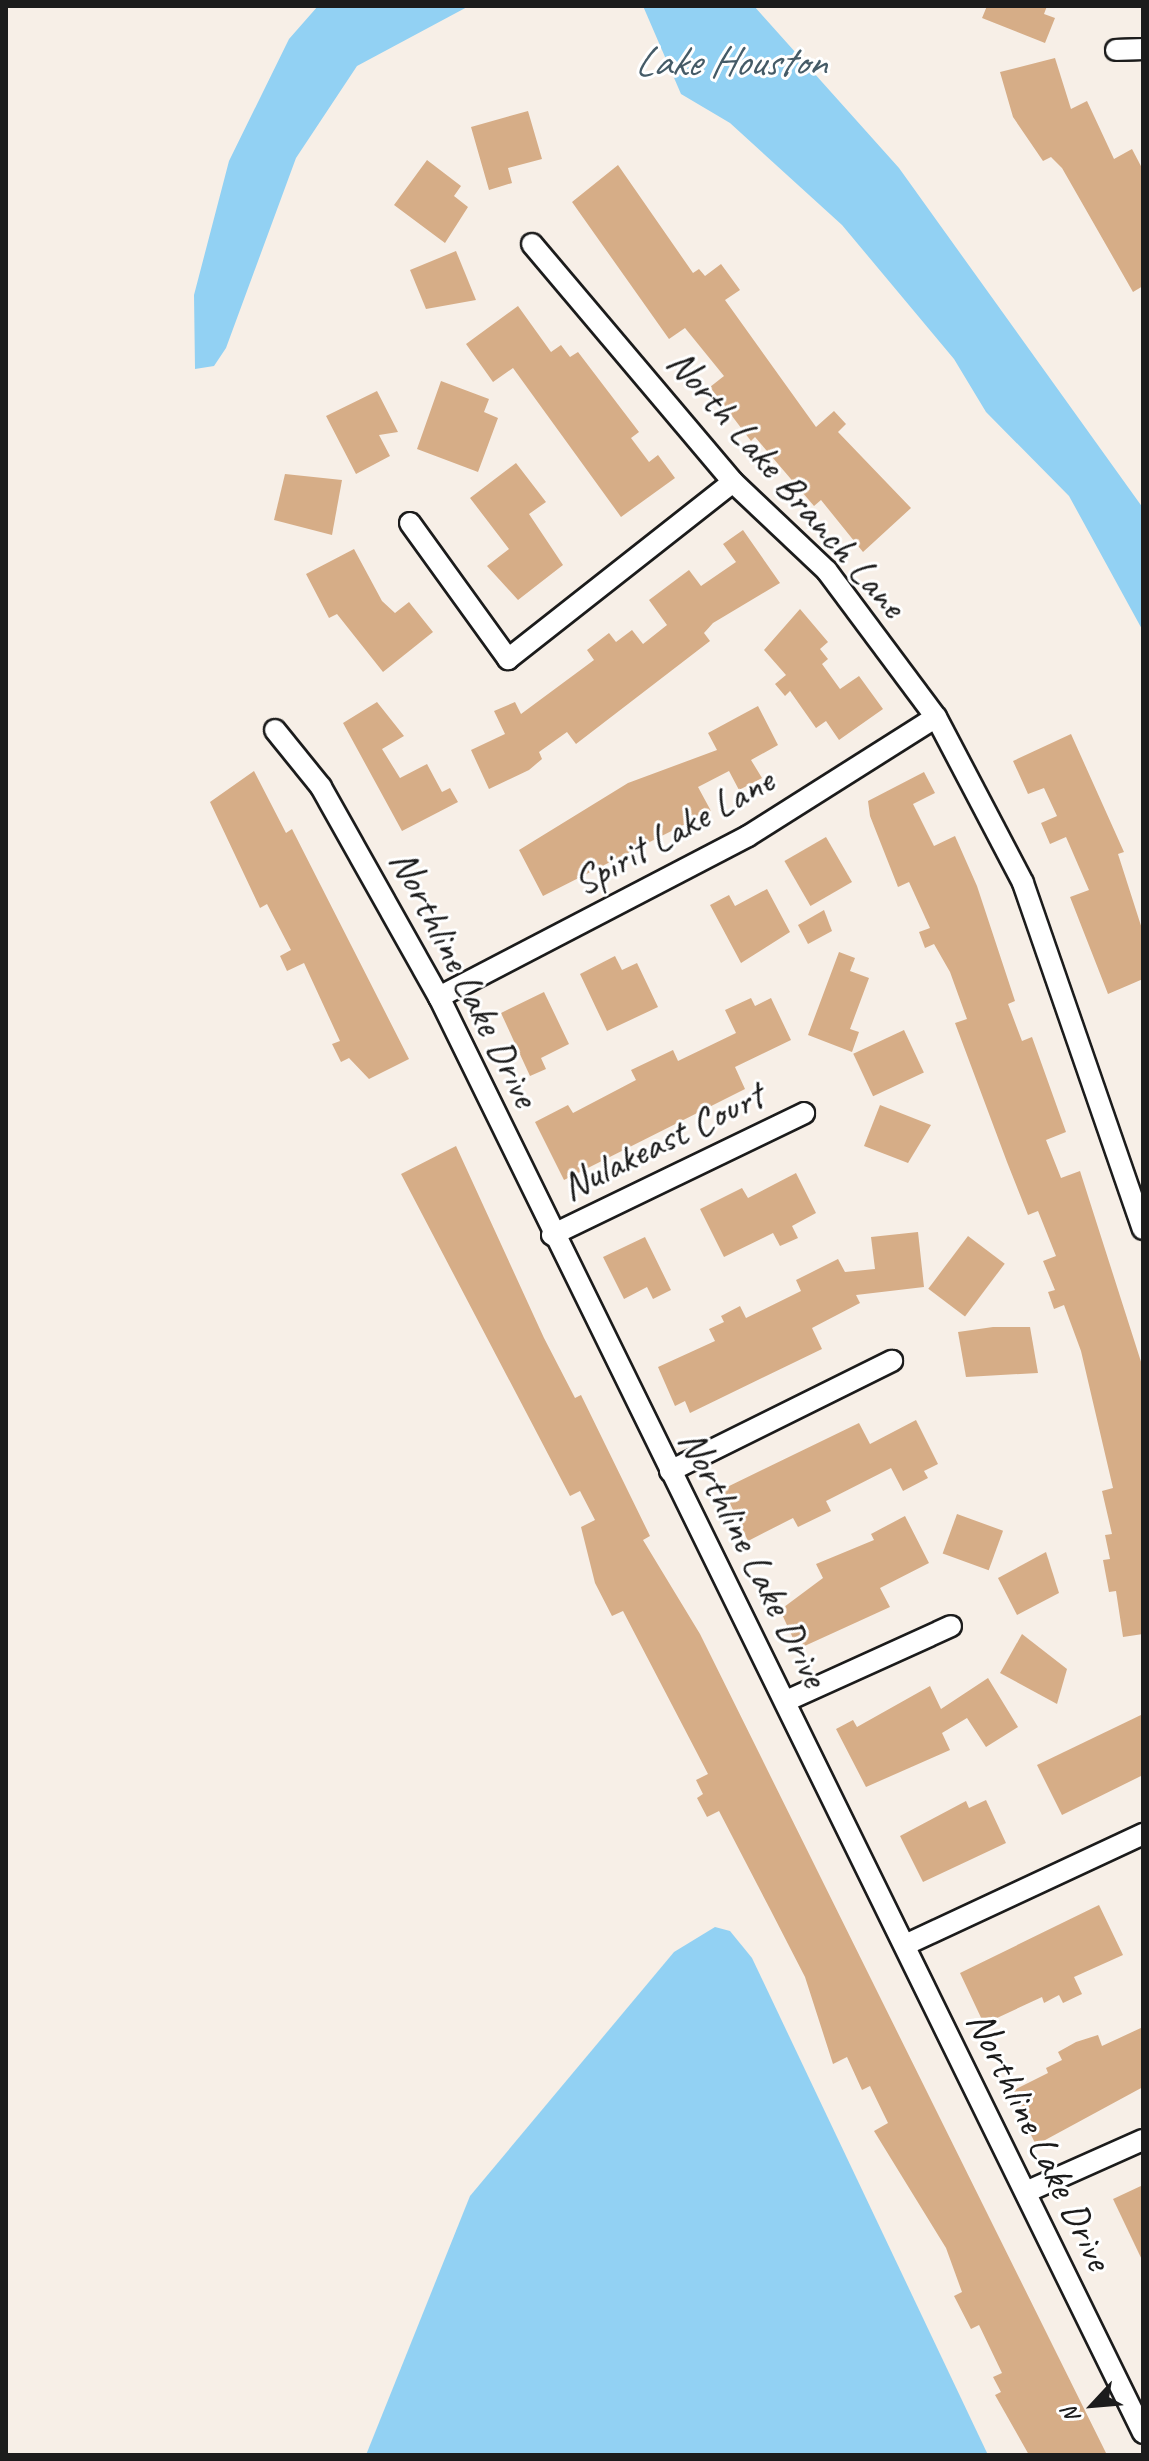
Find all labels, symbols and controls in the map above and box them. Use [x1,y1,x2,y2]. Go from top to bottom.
water label: Lake Houston [634,37,826,87]
street label: North Lake Branch Lane [656,337,918,629]
street label: Spirit Lake Lane [563,756,783,906]
street label: Northline Lake Drive [380,841,550,1115]
street label: Nulakeast Court [553,1071,771,1211]
street label: Northline Lake Drive [669,1421,839,1695]
street label: Northline Lake Drive [957,2003,1123,2277]
north arrow [1053,2365,1133,2445]
text: N [1056,2403,1087,2428]

